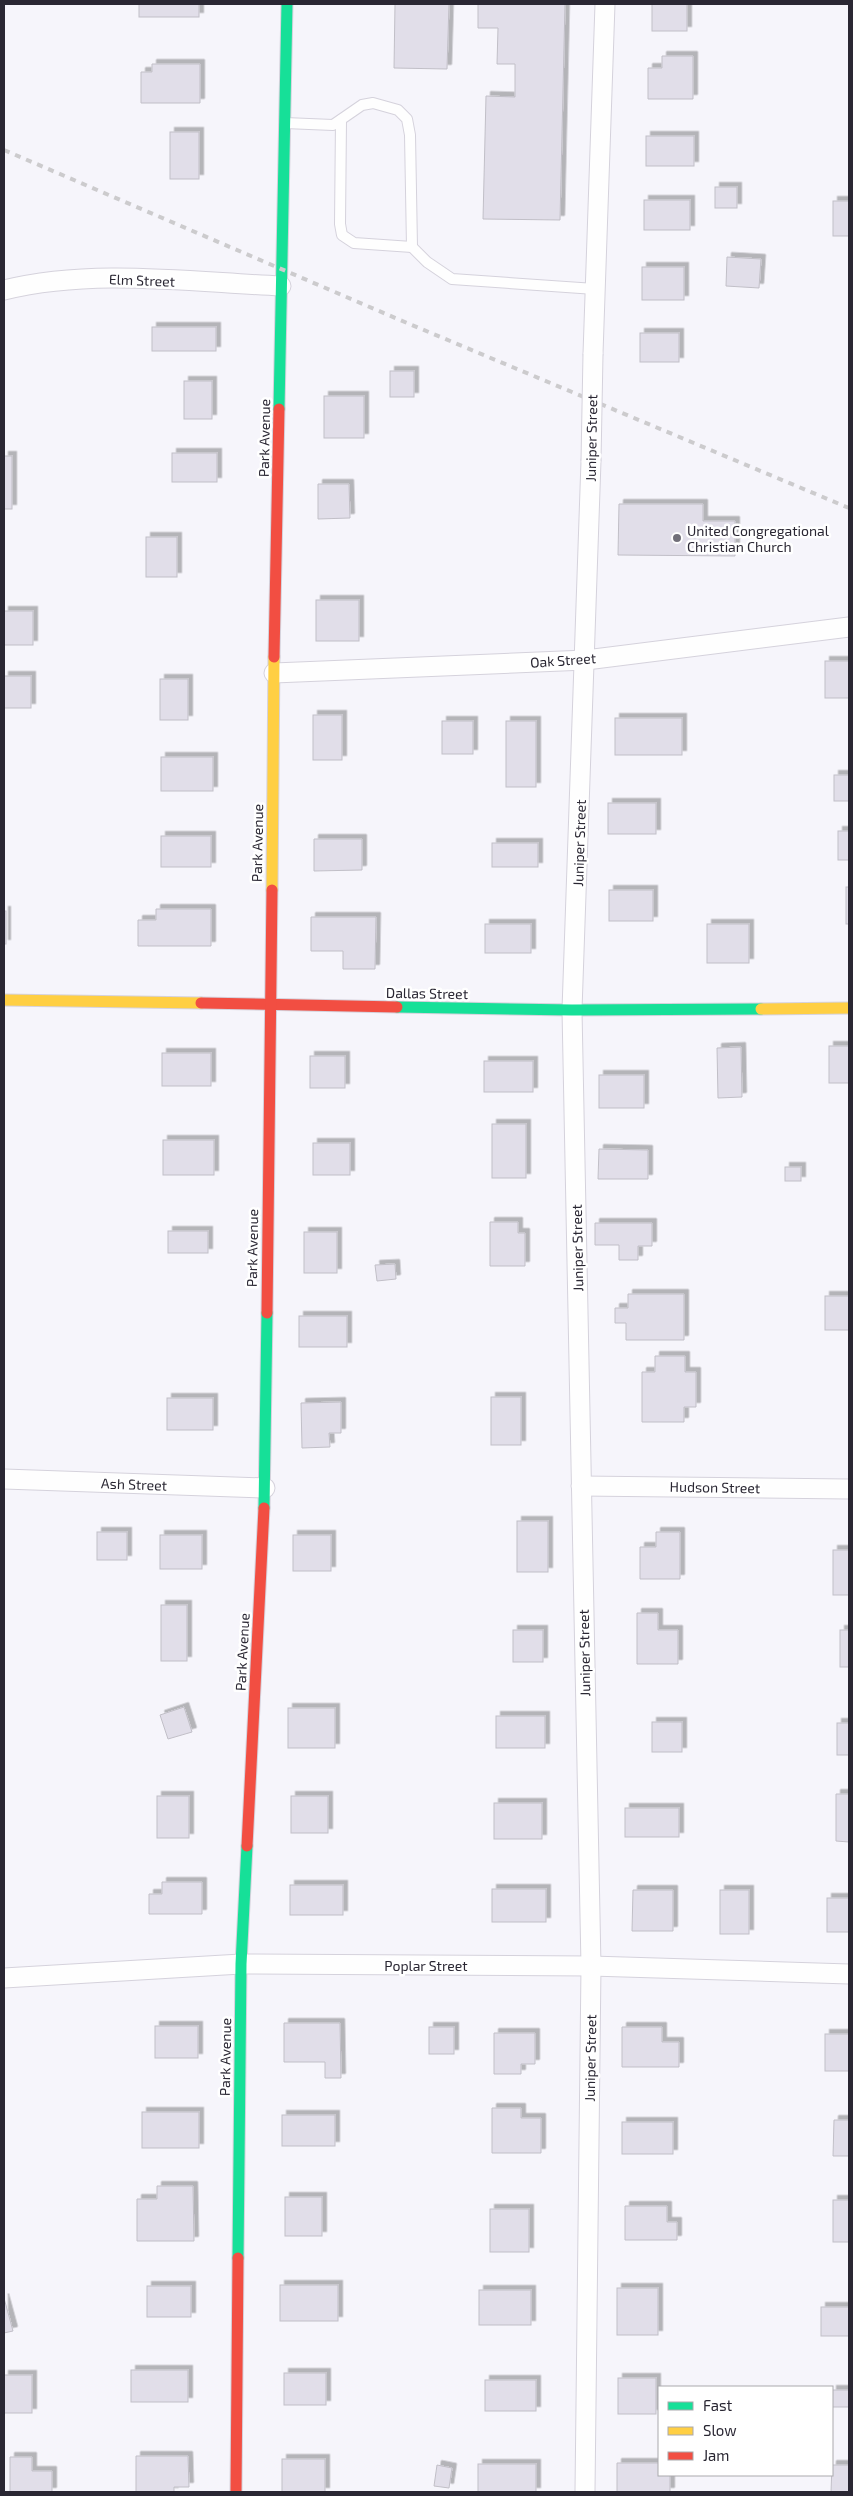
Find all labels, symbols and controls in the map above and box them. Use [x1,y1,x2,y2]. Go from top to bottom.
street label: Elm Street [109,270,175,290]
street label: Juniper Street [582,394,600,482]
street label: Park Avenue [255,399,273,477]
place label: United Congregational Christian Church [687,522,830,555]
marker: United Congregational Christian Church [671,532,683,544]
street label: Oak Street [529,649,597,671]
street label: Juniper Street [569,799,589,887]
street label: Park Avenue [248,804,266,882]
street label: Dallas Street [386,984,468,1002]
street label: Juniper Street [568,1204,586,1292]
street label: Park Avenue [243,1209,261,1287]
street label: Ash Street [101,1474,167,1494]
street label: Hudson Street [670,1478,760,1496]
street label: Juniper Street [575,1609,593,1697]
street label: Park Avenue [231,1613,253,1691]
street label: Poplar Street [384,1957,468,1974]
street label: Juniper Street [581,2014,599,2102]
street label: Park Avenue [216,2018,234,2096]
legend [658,2386,833,2476]
text: Fast [703,2396,733,2414]
text: Slow [703,2421,737,2439]
text: Jam [703,2446,729,2464]

